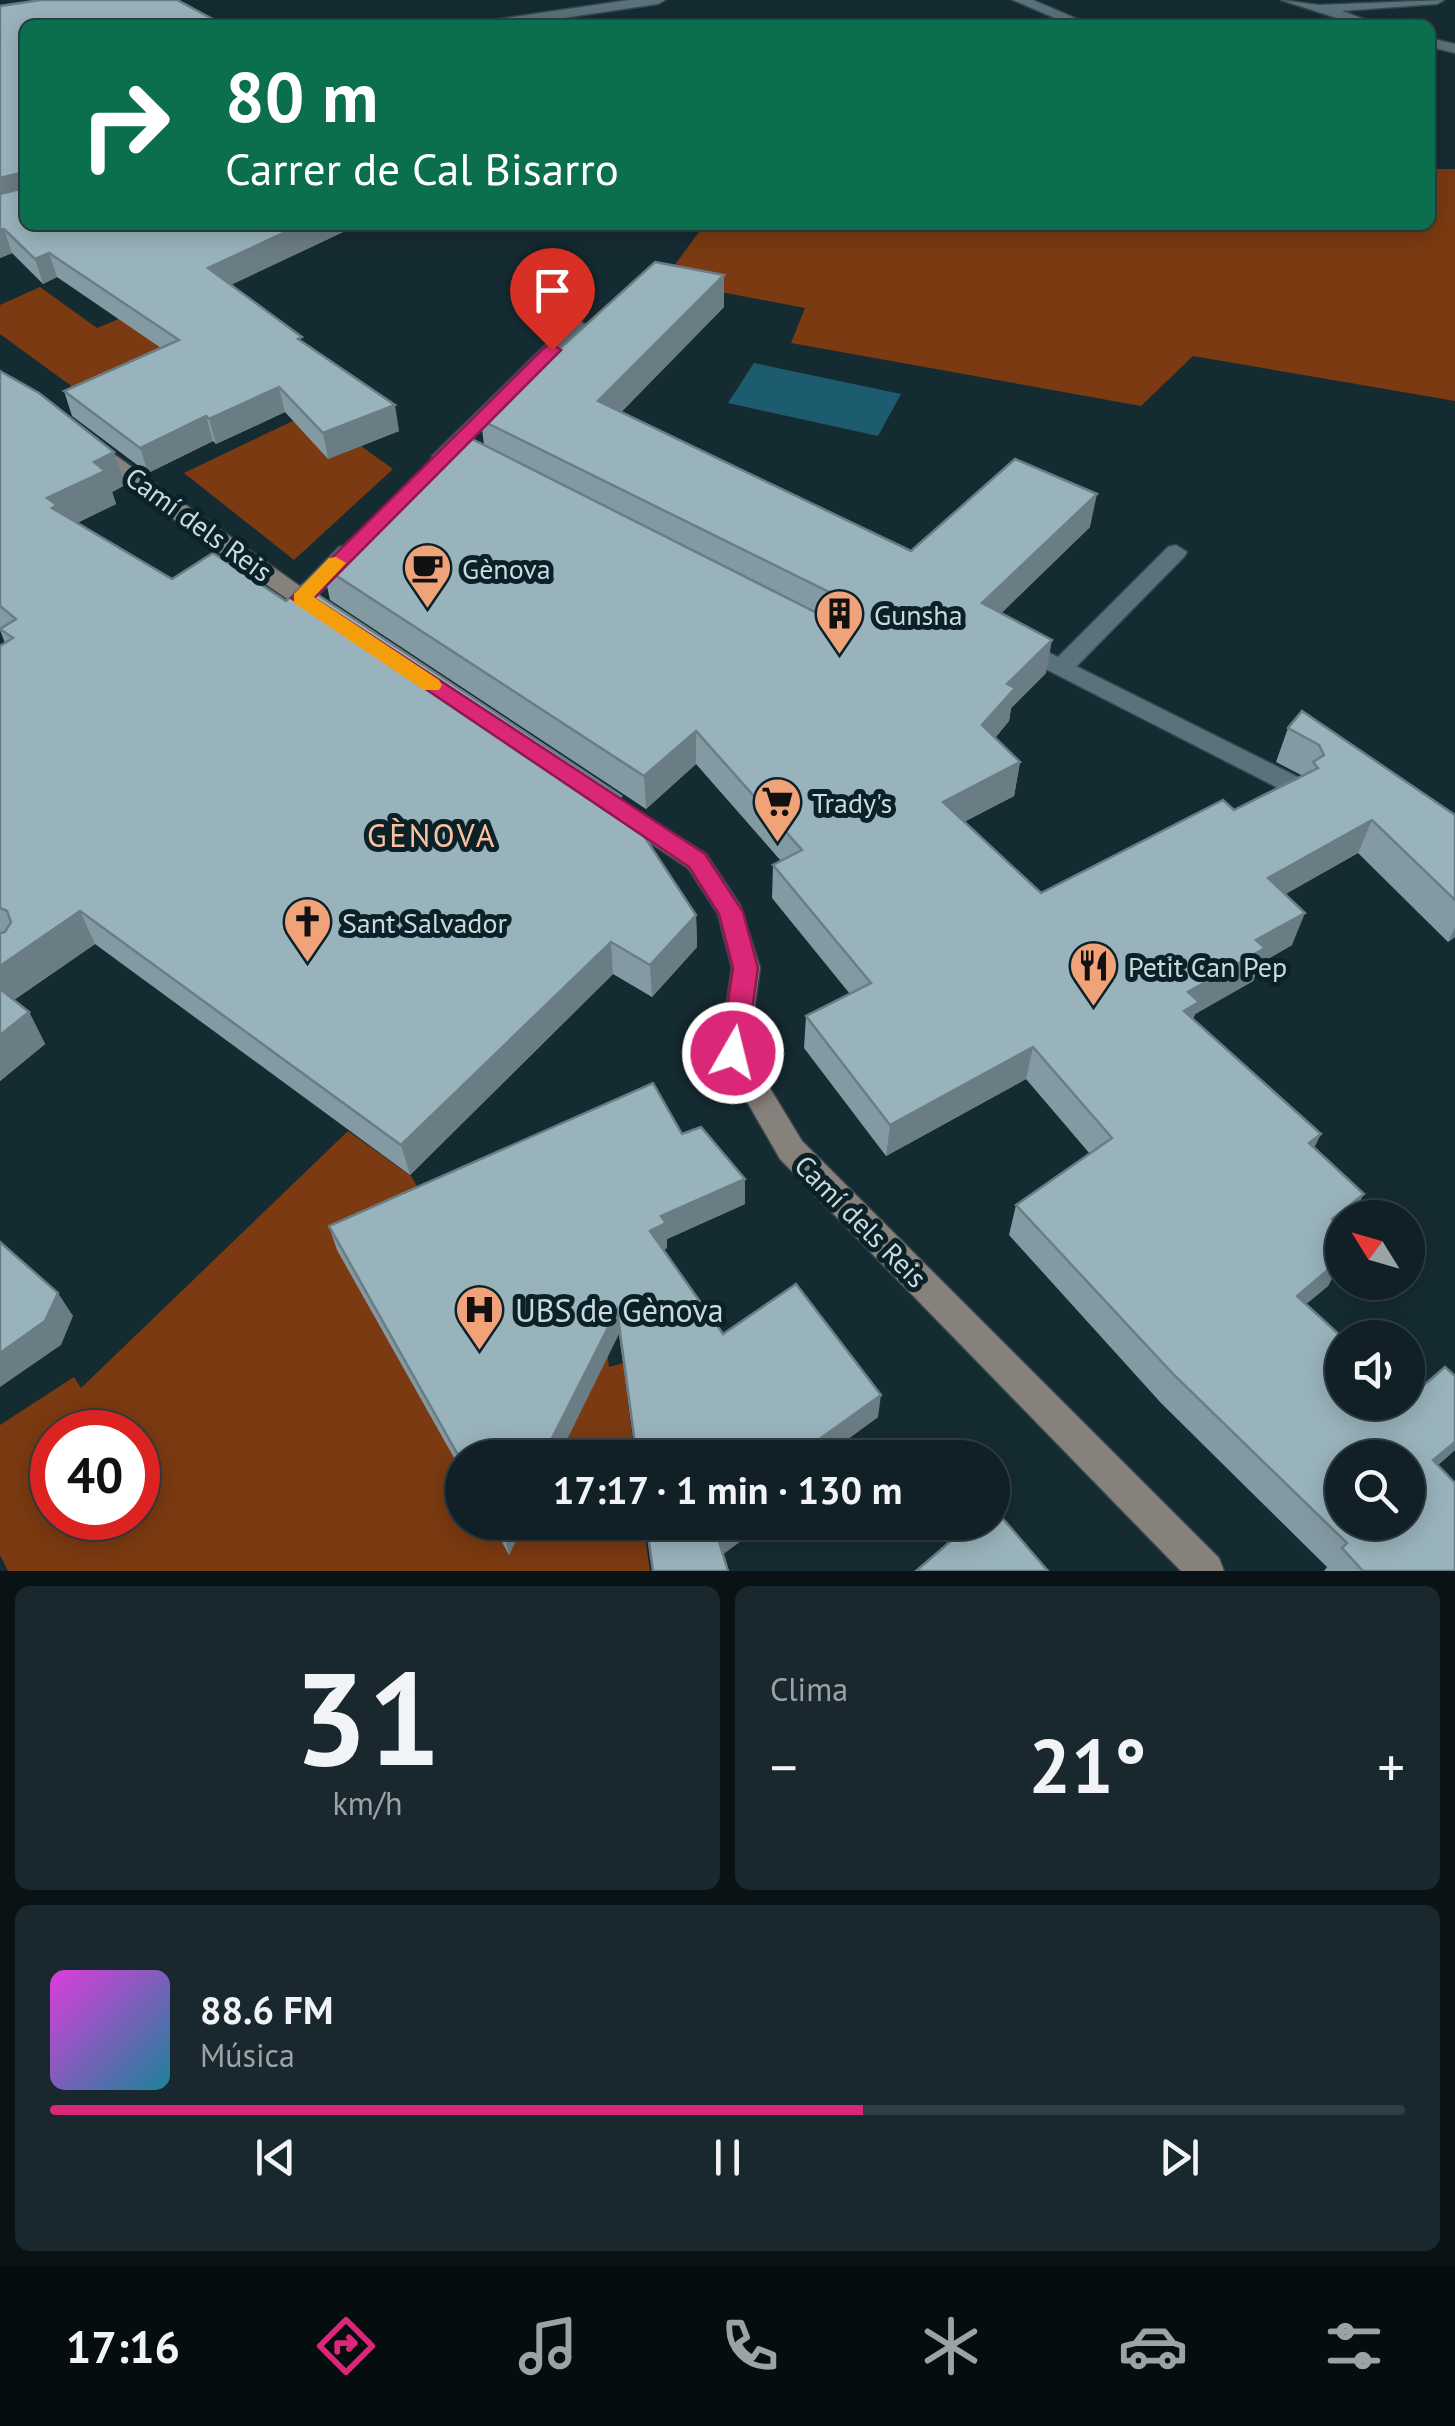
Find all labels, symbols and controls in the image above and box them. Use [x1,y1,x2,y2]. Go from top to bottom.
text: 80 m [225,51,378,141]
icon: right [60,60,190,190]
text: Carrer de Cal Bisarro [225,139,619,197]
pin [510,248,595,351]
icon: arrive [525,263,580,318]
street label: Camí dels Reis [118,458,280,590]
cafe icon: Gènova [401,542,453,610]
place label: Gènova [462,550,551,587]
building icon: Gunsha [813,588,865,656]
place label: Gunsha [874,596,963,633]
supermarket icon: Trady's [751,776,803,844]
place label: Trady's [812,784,892,821]
district label: GÈNOVA [367,814,497,856]
church icon: Sant Salvador [281,896,333,964]
place label: Sant Salvador [342,904,507,941]
restaurant icon: Petit Can Pep [1067,940,1119,1008]
place label: Petit Can Pep [1128,948,1287,985]
position arrow [681,1001,785,1105]
street label: Camí dels Reis [787,1147,935,1295]
north arrow [1325,1200,1425,1300]
map controls [1325,1200,1425,1540]
hospital icon: UBS de Gènova [454,1284,506,1352]
place label: UBS de Gènova [515,1289,724,1331]
button: sound [1325,1320,1425,1420]
speed limit sign: 40 [30,1410,160,1540]
button: search [1325,1440,1425,1540]
text: 17:17 · 1 min · 130 m [553,1465,902,1514]
text: 31 [294,1633,441,1801]
text: Clima [770,1668,848,1710]
text: 21° [1029,1717,1146,1814]
text: − [770,1731,798,1802]
text: + [1377,1731,1405,1802]
text: km/h [332,1782,403,1824]
text: 88.6 FM [200,1985,333,2034]
text: Música [200,2034,295,2076]
icon: previous [248,2130,303,2185]
icon: pause [700,2130,755,2185]
icon: next [1152,2130,1207,2185]
icon: directions [311,2311,381,2381]
icon: music [513,2311,583,2381]
icon: phone [715,2311,785,2381]
icon: climate [916,2311,986,2381]
icon: car [1118,2311,1188,2381]
icon: filters [1319,2311,1389,2381]
text: 17:16 [66,2317,180,2375]

